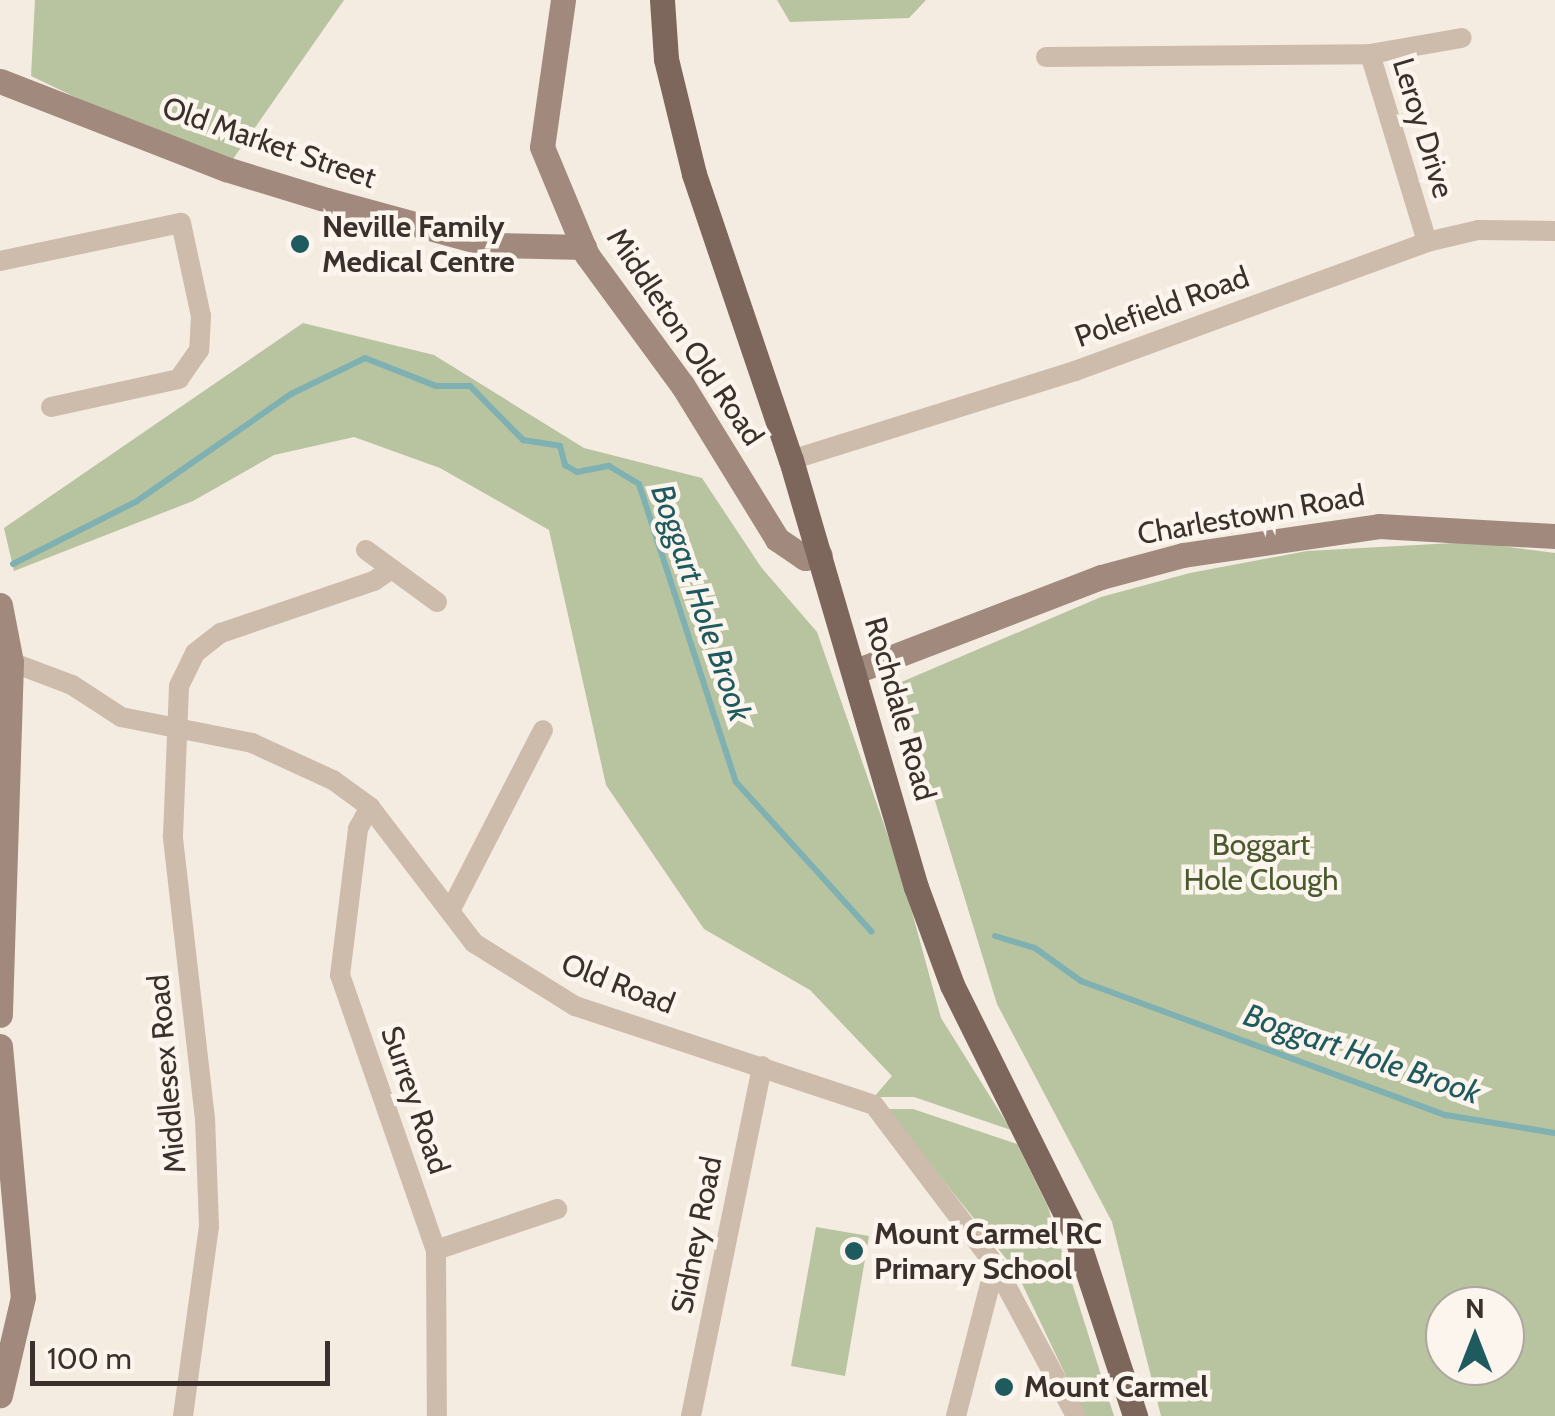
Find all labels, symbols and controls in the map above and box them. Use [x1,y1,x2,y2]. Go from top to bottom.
street label: Leroy Drive [1385,54,1461,202]
street label: Old Market Street [158,90,380,196]
place label: Neville Family Medical Centre [322,209,515,280]
street label: Middleton Old Road [599,222,771,452]
marker: Neville Family Medical Centre [287,231,313,257]
street label: Polefield Road [1070,259,1254,355]
street label: Charlestown Road [1135,477,1367,553]
water label: Boggart Hole Brook [643,480,759,726]
street label: Rochdale Road [857,613,943,805]
park label: Boggart Hole Clough [1183,827,1339,898]
street label: Old Road [556,946,680,1022]
street label: Middlesex Road [140,973,194,1175]
water label: Boggart Hole Brook [1239,996,1485,1112]
street label: Surrey Road [373,1021,457,1179]
street label: Sidney Road [664,1153,730,1317]
place label: Mount Carmel RC Primary School [874,1216,1102,1286]
marker: Mount Carmel RC Primary School [843,1240,865,1262]
north arrow [1425,1286,1525,1386]
text: N [1465,1291,1485,1325]
scale bar [35,1321,335,1383]
text: 100 m [47,1340,132,1377]
place label: Mount Carmel [1024,1369,1208,1405]
marker: Mount Carmel [993,1376,1015,1398]

